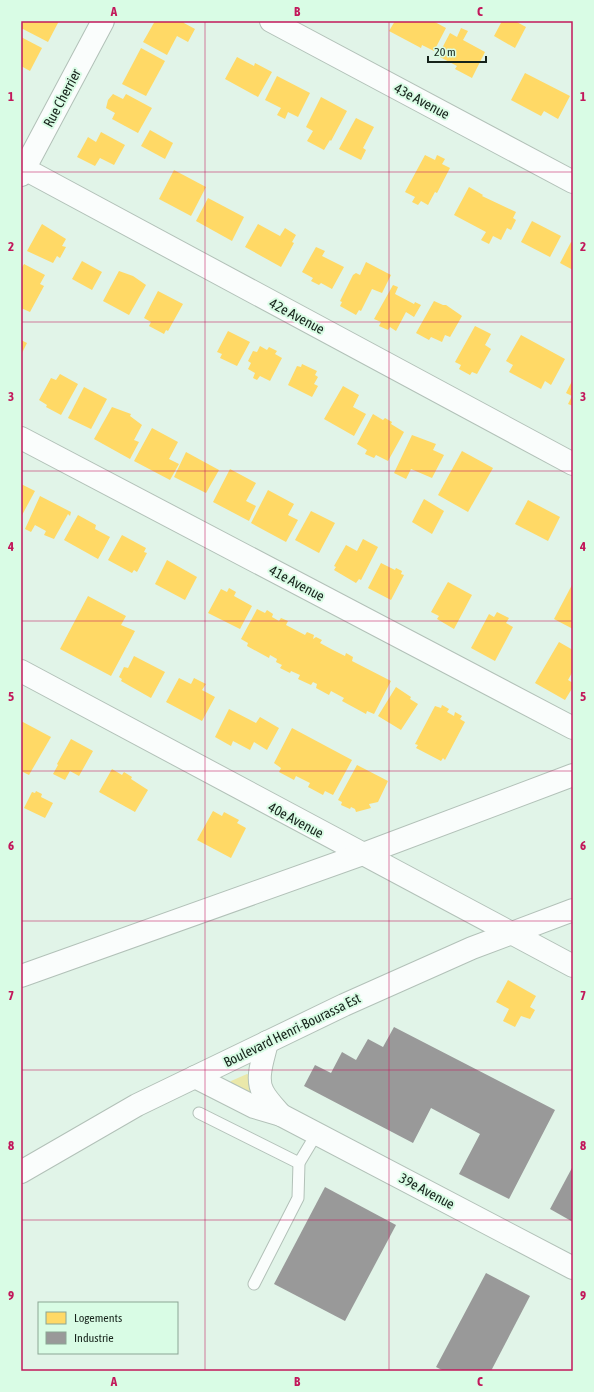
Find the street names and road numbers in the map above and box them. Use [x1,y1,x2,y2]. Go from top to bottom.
street label: Rue Cherrier [40,65,84,130]
street label: 43e Avenue [392,80,452,122]
street label: 42e Avenue [267,295,327,337]
street label: 41e Avenue [267,562,327,604]
street label: 40e Avenue [266,799,326,841]
street label: Boulevard Henri-Bourassa Est [221,990,363,1070]
street label: 39e Avenue [397,1170,457,1212]

